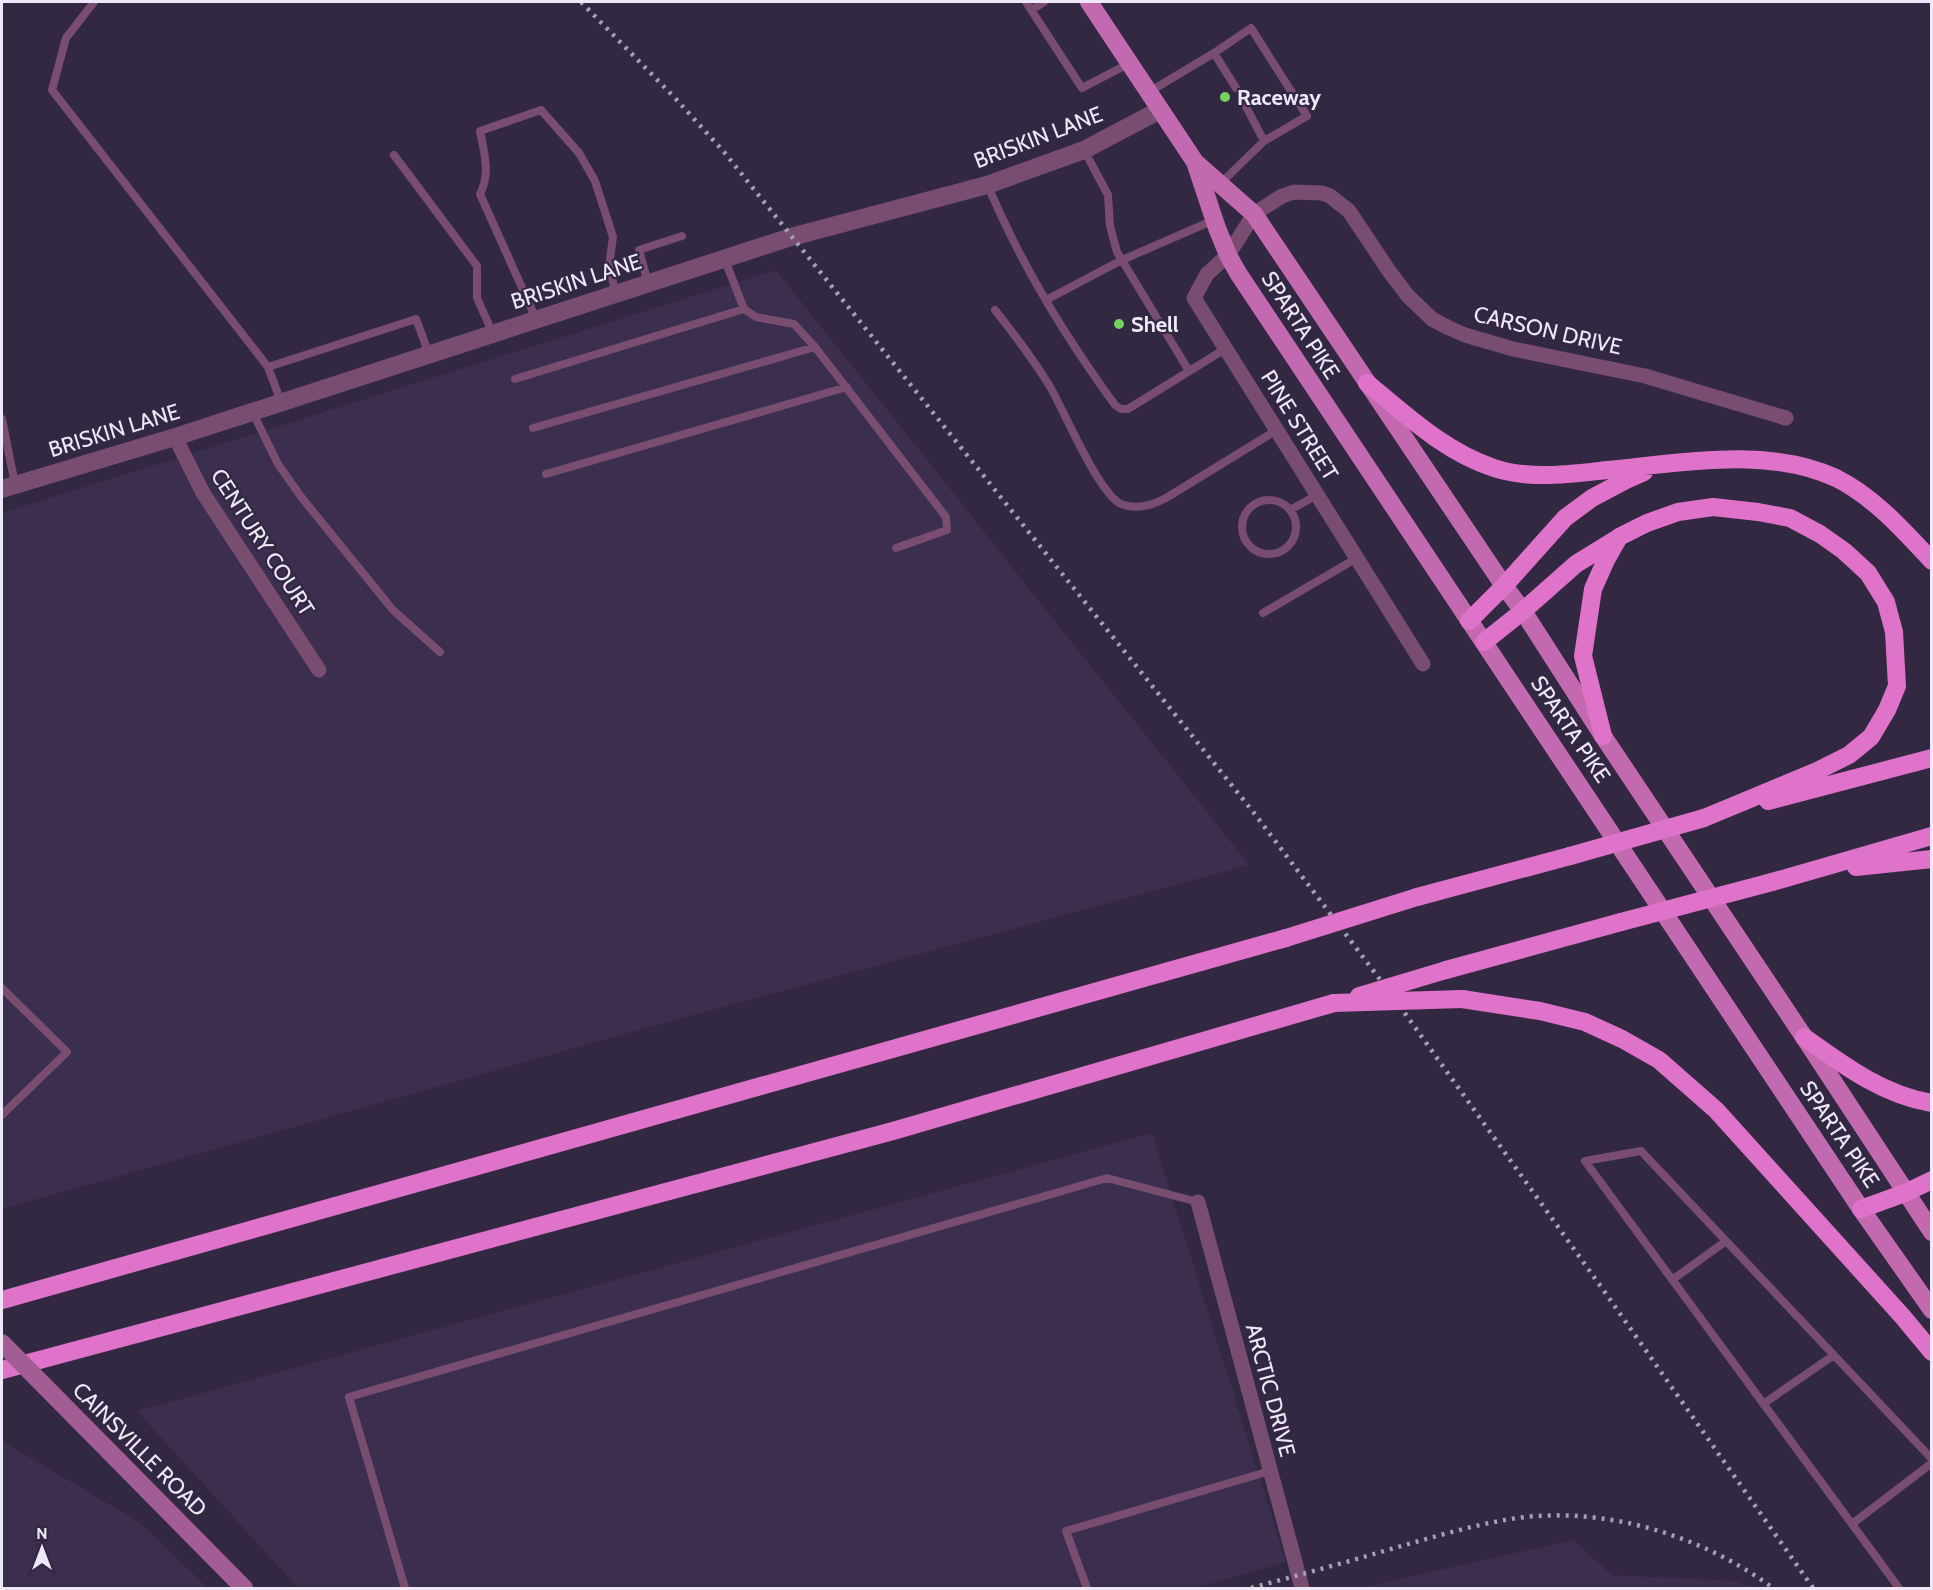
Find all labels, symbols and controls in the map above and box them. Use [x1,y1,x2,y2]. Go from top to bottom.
place label: Raceway [1237,84,1321,111]
marker: Raceway [1218,90,1232,104]
street label: BRISKIN LANE [970,101,1106,174]
street label: BRISKIN LANE [507,248,645,315]
street label: SPARTA PIKE [1256,266,1345,384]
street label: CARSON DRIVE [1471,300,1625,361]
place label: Shell [1131,311,1179,338]
marker: Shell [1112,317,1126,331]
street label: PINE STREET [1255,365,1344,486]
street label: BRISKIN LANE [45,398,183,463]
street label: CENTURY COURT [205,464,320,621]
street label: SPARTA PIKE [1525,671,1616,788]
street label: SPARTA PIKE [1794,1076,1885,1193]
street label: ARCTIC DRIVE [1240,1321,1301,1460]
street label: CAINSVILLE ROAD [67,1377,212,1522]
north arrow [12,1518,72,1578]
text: N [36,1524,48,1543]

